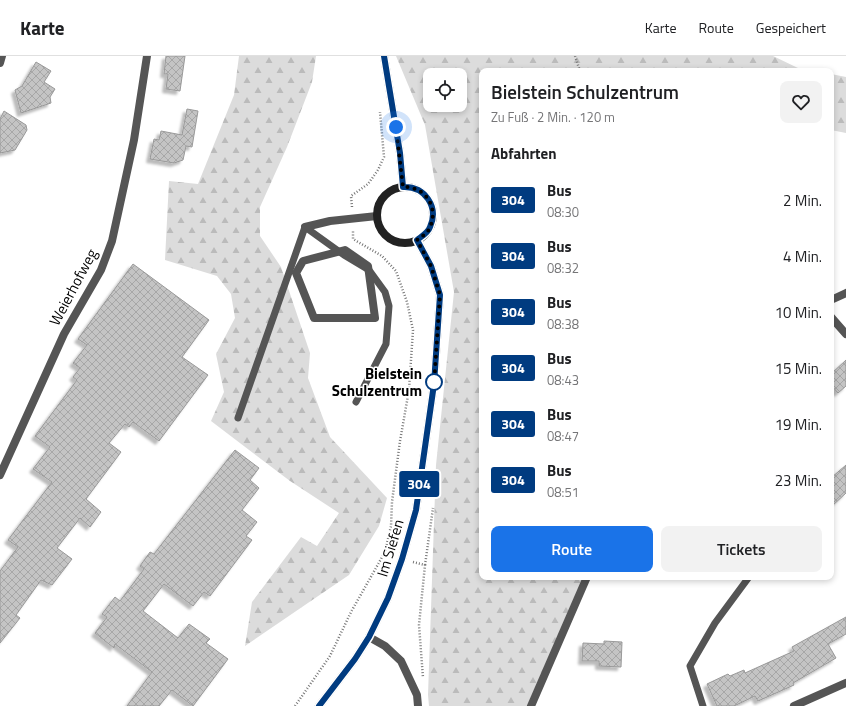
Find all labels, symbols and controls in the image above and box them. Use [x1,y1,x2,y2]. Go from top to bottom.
text: Karte [20,13,65,42]
text: Karte [645,17,677,38]
text: Route [699,17,734,38]
text: Gespeichert [756,17,826,38]
map controls [423,68,467,112]
button: locate [423,68,467,112]
text: Bielstein Schulzentrum [491,77,679,106]
button: heart [780,81,822,123]
text: Zu Fuß · 2 Min. · 120 m [491,107,615,127]
your location [386,117,406,137]
text: Abfahrten [491,142,557,165]
text: Bus [547,179,572,202]
text: 304 [501,189,525,210]
text: 2 Min. [783,189,822,212]
text: 08:30 [547,202,579,222]
text: Bus [547,235,572,258]
street label: Weierhofweg [43,244,103,330]
text: 304 [501,245,525,266]
text: 4 Min. [783,245,822,268]
text: 08:32 [547,258,579,278]
text: Bus [547,291,572,314]
text: 304 [501,301,525,322]
text: 10 Min. [775,301,822,324]
text: 08:38 [547,314,579,334]
text: Bus [547,347,572,370]
text: 304 [501,357,525,378]
text: 15 Min. [775,357,822,380]
place label: Bielstein Schulzentrum [332,362,422,402]
text: 08:43 [547,370,579,390]
marker: Bielstein Schulzentrum [425,373,443,391]
text: Bus [547,403,572,426]
text: 304 [501,413,525,434]
text: 19 Min. [775,413,822,436]
text: 08:47 [547,426,579,446]
text: Bus [547,459,572,482]
text: 304 [501,469,525,490]
text: 23 Min. [775,469,822,492]
line badge: 304 [396,471,442,497]
text: 304 [407,473,431,494]
text: 08:51 [547,482,579,502]
street label: Im Siefen [370,516,410,580]
button: Route [491,526,653,572]
button: Tickets [661,526,822,572]

